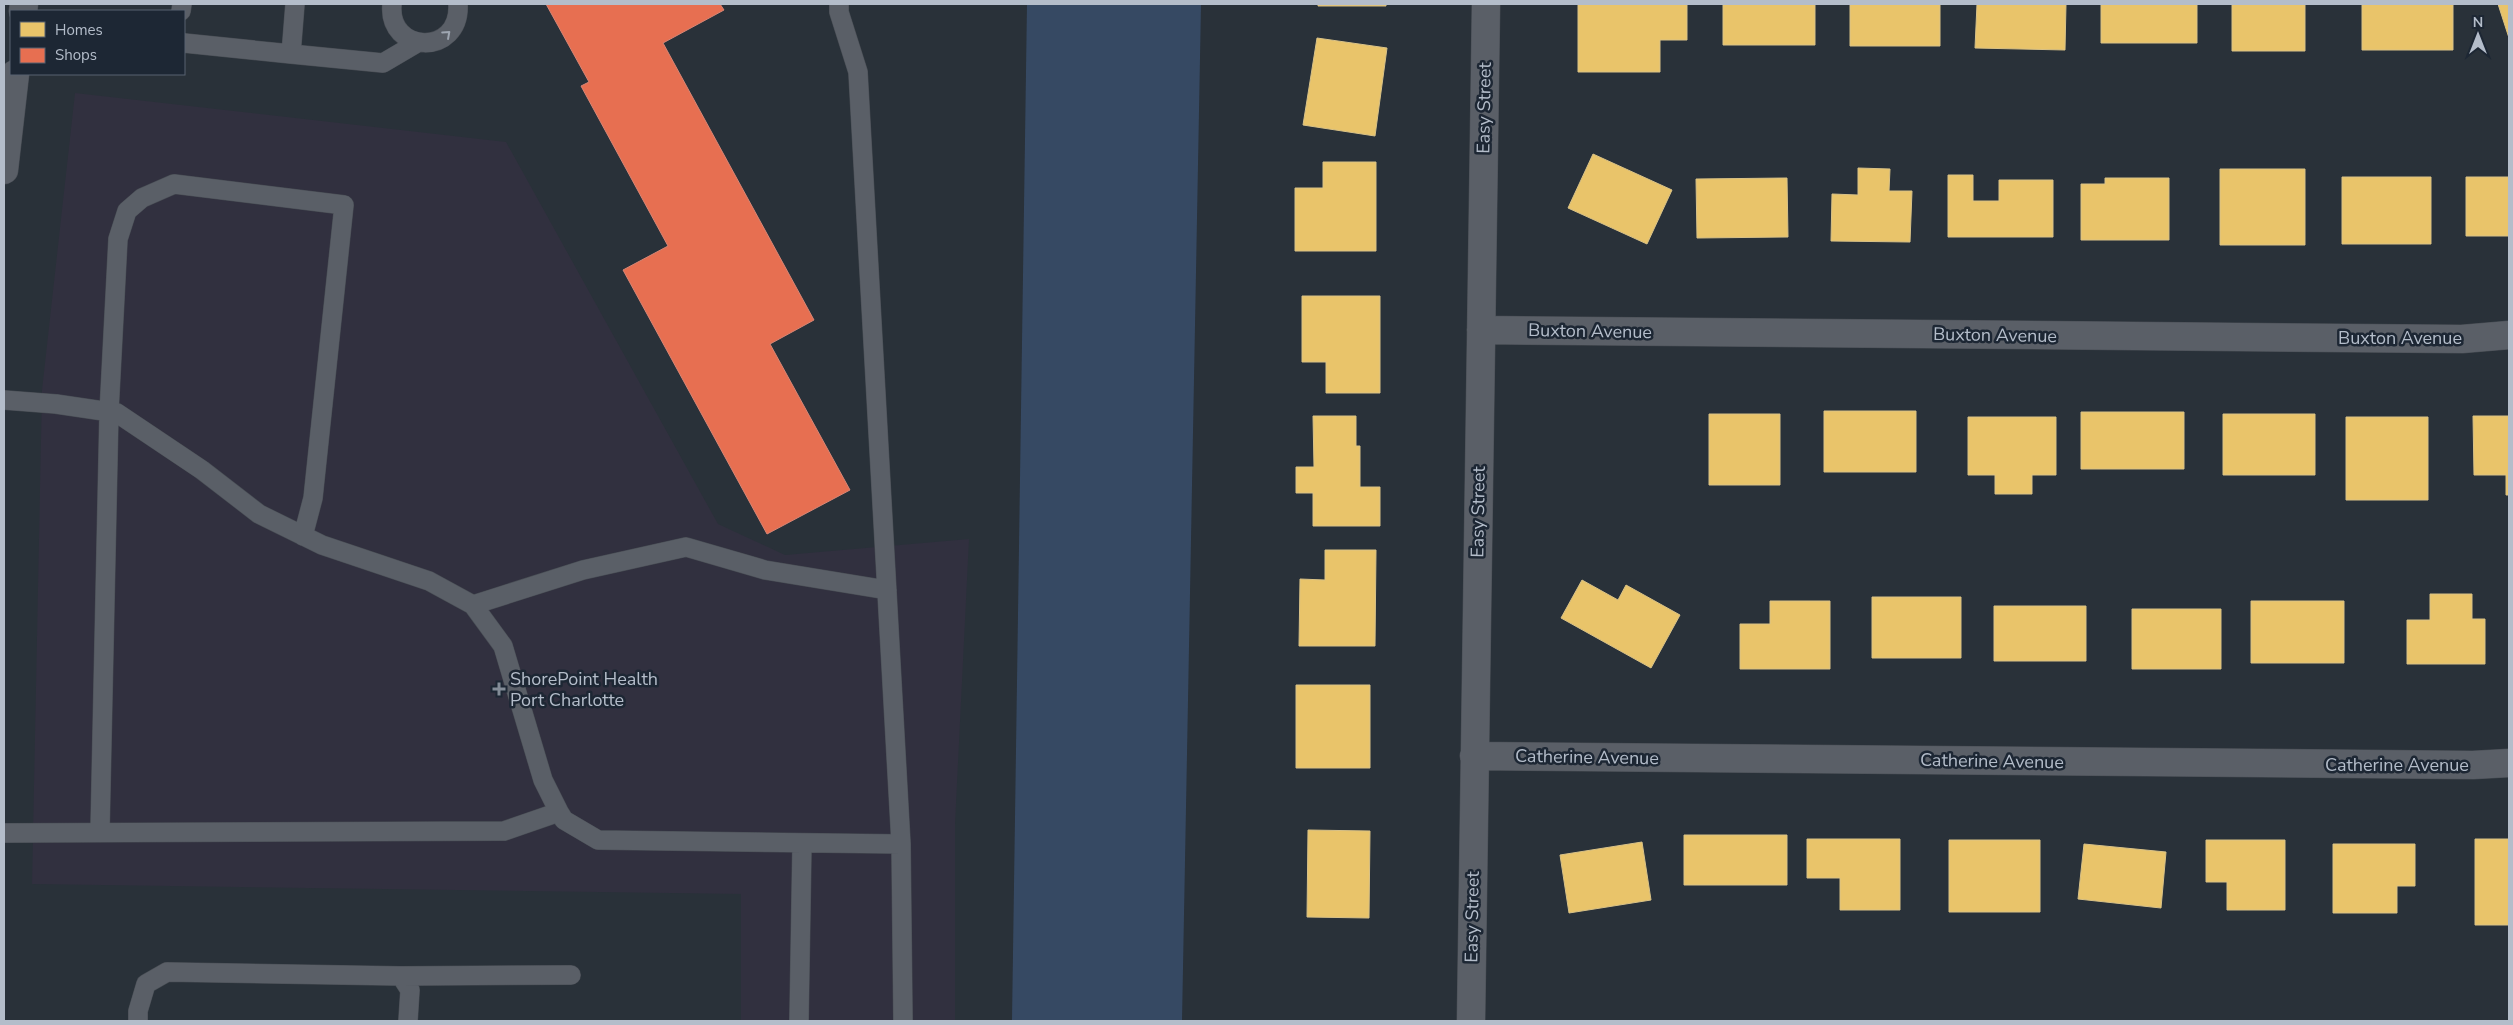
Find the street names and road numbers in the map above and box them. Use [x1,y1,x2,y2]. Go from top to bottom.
street label: Easy Street [1471,61,1497,154]
street label: Buxton Avenue [1528,318,1652,344]
street label: Buxton Avenue [1933,322,2057,348]
street label: Buxton Avenue [2338,326,2462,350]
street label: Easy Street [1465,465,1491,558]
street label: Catherine Avenue [1515,744,1659,770]
street label: Catherine Avenue [1920,748,2064,774]
street label: Catherine Avenue [2325,753,2469,777]
street label: Easy Street [1459,870,1485,963]

